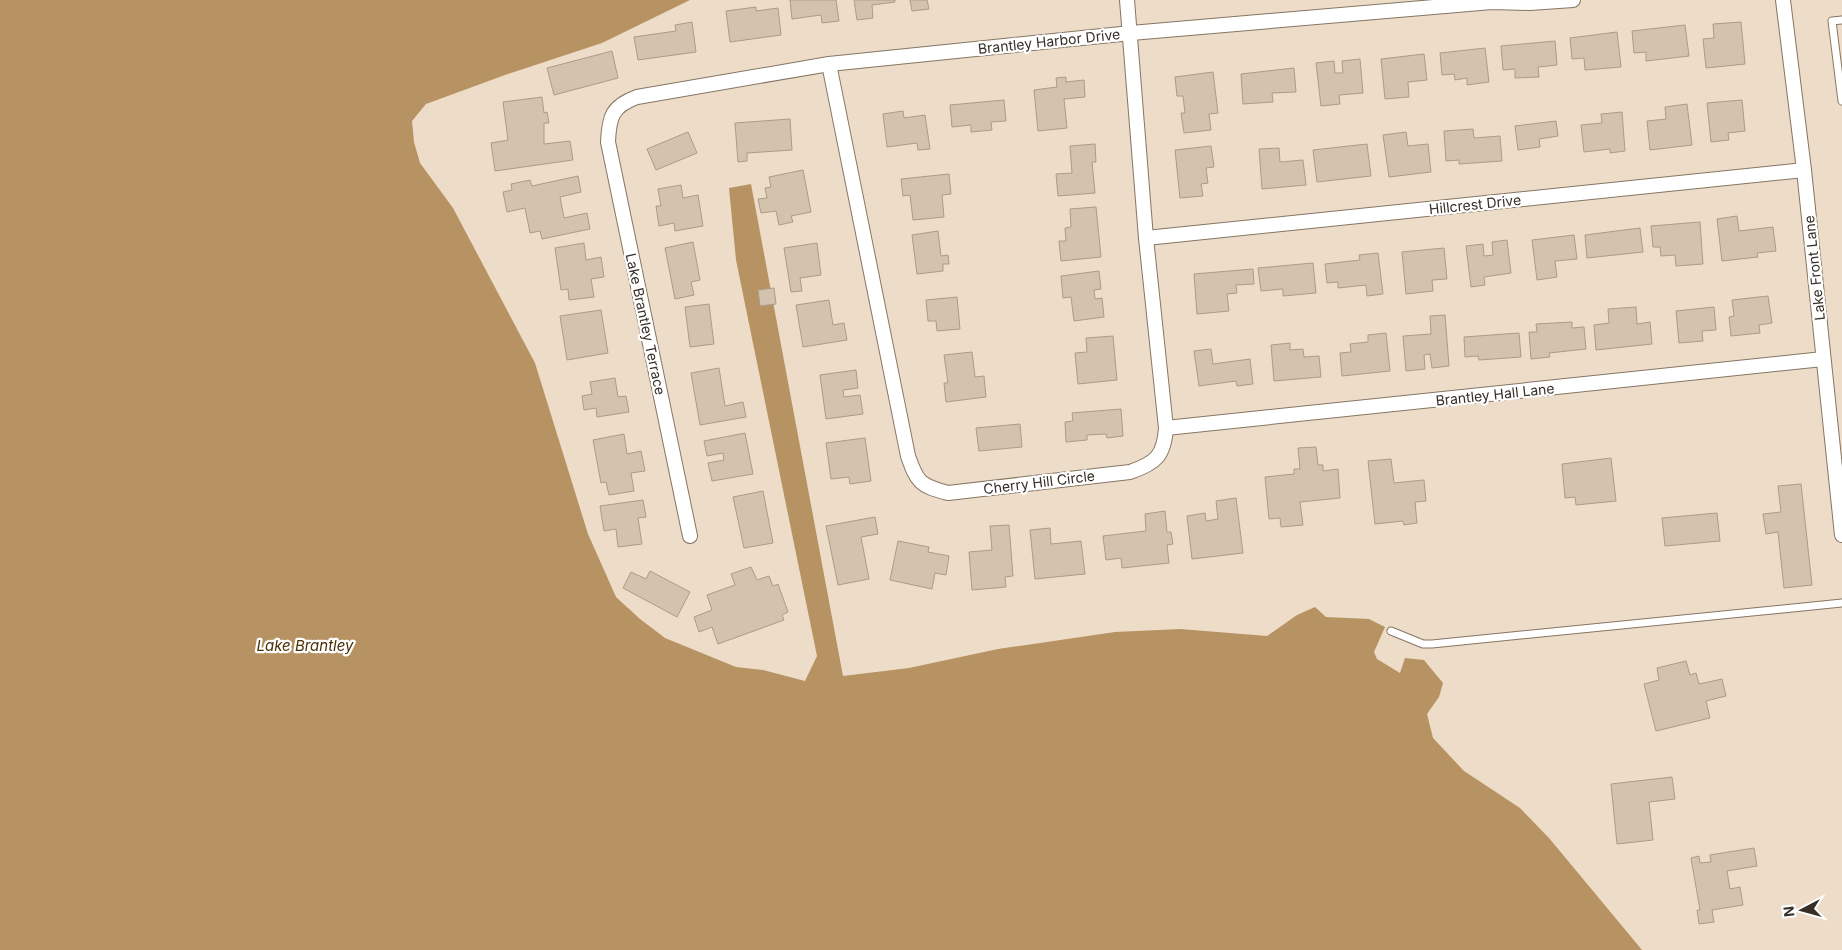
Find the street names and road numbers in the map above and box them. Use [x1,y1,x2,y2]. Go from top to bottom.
street label: Brantley Harbor Drive [977,25,1121,57]
street label: Hillcrest Drive [1428,191,1522,217]
street label: Lake Front Lane [1800,215,1828,321]
street label: Lake Brantley Terrace [623,252,669,396]
street label: Brantley Hall Lane [1435,379,1555,409]
street label: Cherry Hill Circle [982,467,1096,497]

